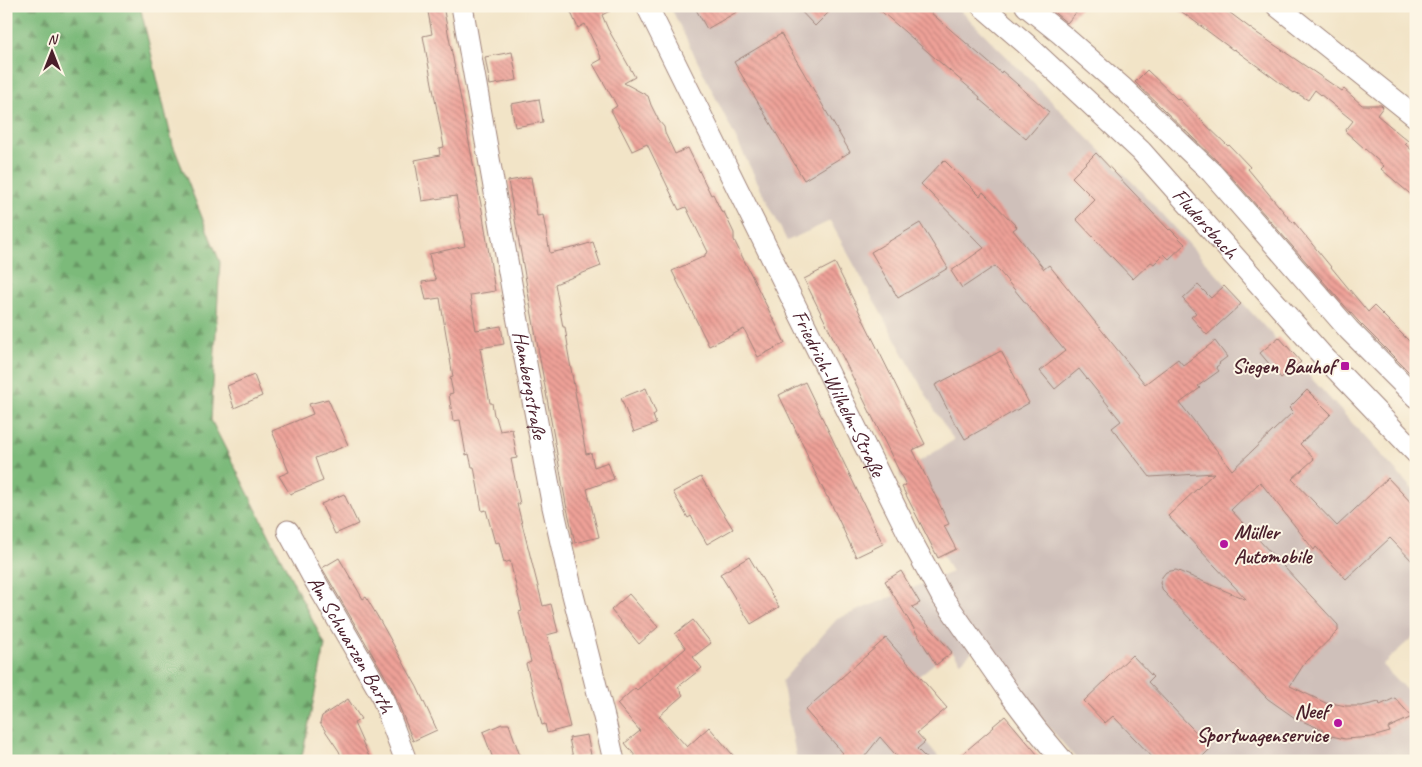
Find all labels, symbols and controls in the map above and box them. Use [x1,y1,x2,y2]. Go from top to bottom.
north arrow [28,28,78,78]
text: N [48,31,59,48]
street label: Fludersbach [1167,182,1244,265]
street label: Friedrich-Wilhelm-Straße [787,305,892,483]
street label: Hambergstraße [507,329,553,443]
place label: Siegen Bauhof [1232,353,1340,379]
marker: Siegen Bauhof [1339,360,1351,372]
place label: Müller Automobile [1234,519,1313,569]
marker: Müller Automobile [1218,538,1230,550]
street label: Am Schwarzen Barth [302,571,400,718]
place label: Neef Sportwagenservice [1196,698,1333,748]
marker: Neef Sportwagenservice [1332,717,1344,729]

